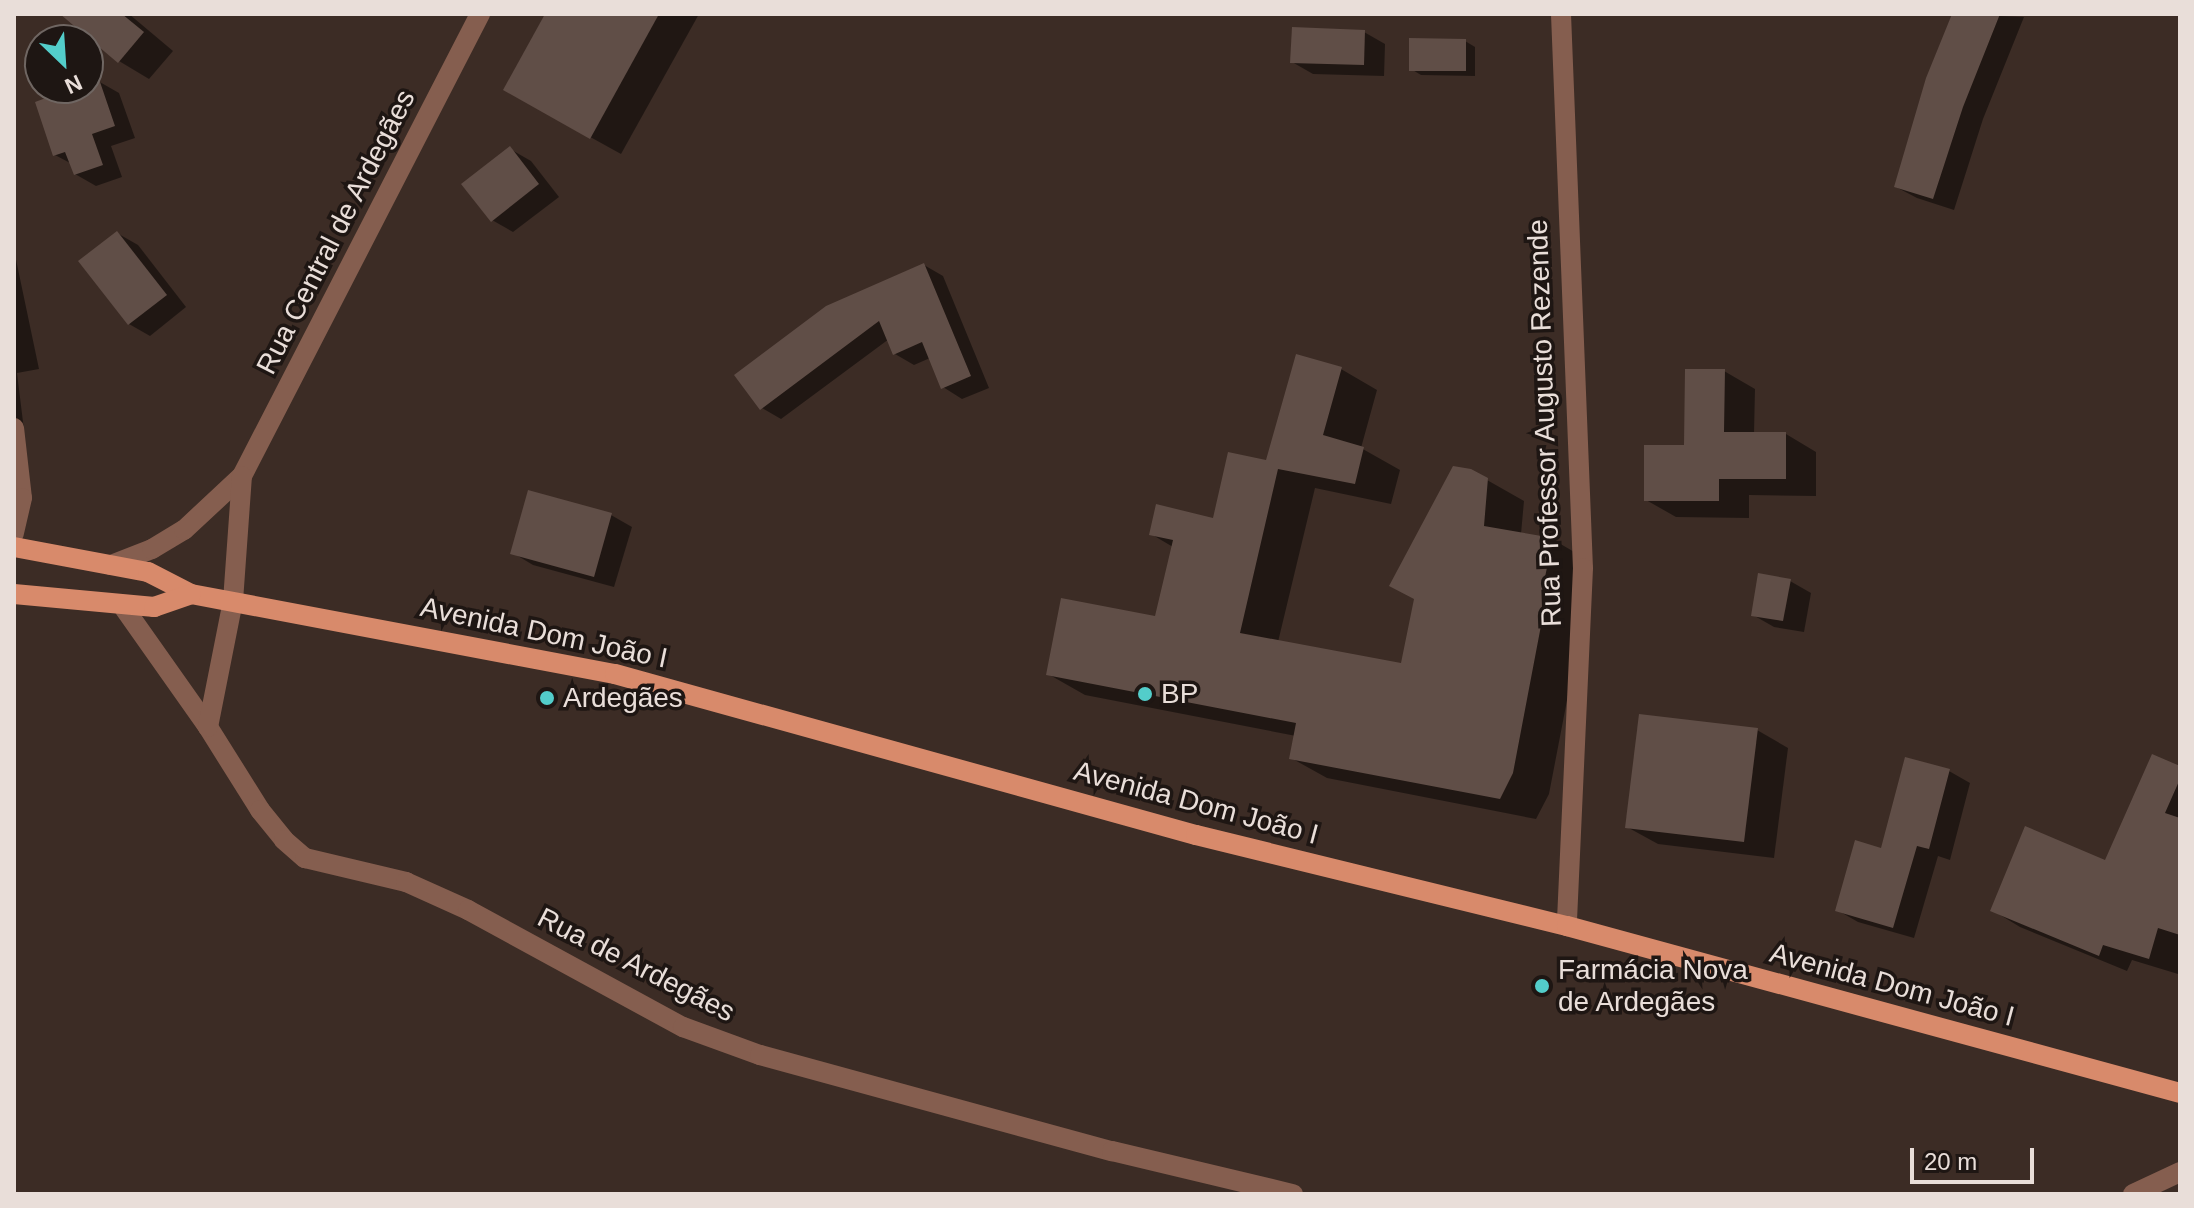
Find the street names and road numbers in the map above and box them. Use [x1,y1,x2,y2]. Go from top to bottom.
street label: Rua Central de Ardegães [249,84,423,380]
street label: Rua Professor Augusto Rezende [1521,218,1569,628]
street label: Avenida Dom João I [417,590,671,676]
street label: Avenida Dom João I [1070,754,1322,852]
street label: Rua de Ardegães [531,901,741,1029]
street label: Avenida Dom João I [1766,936,2018,1034]

